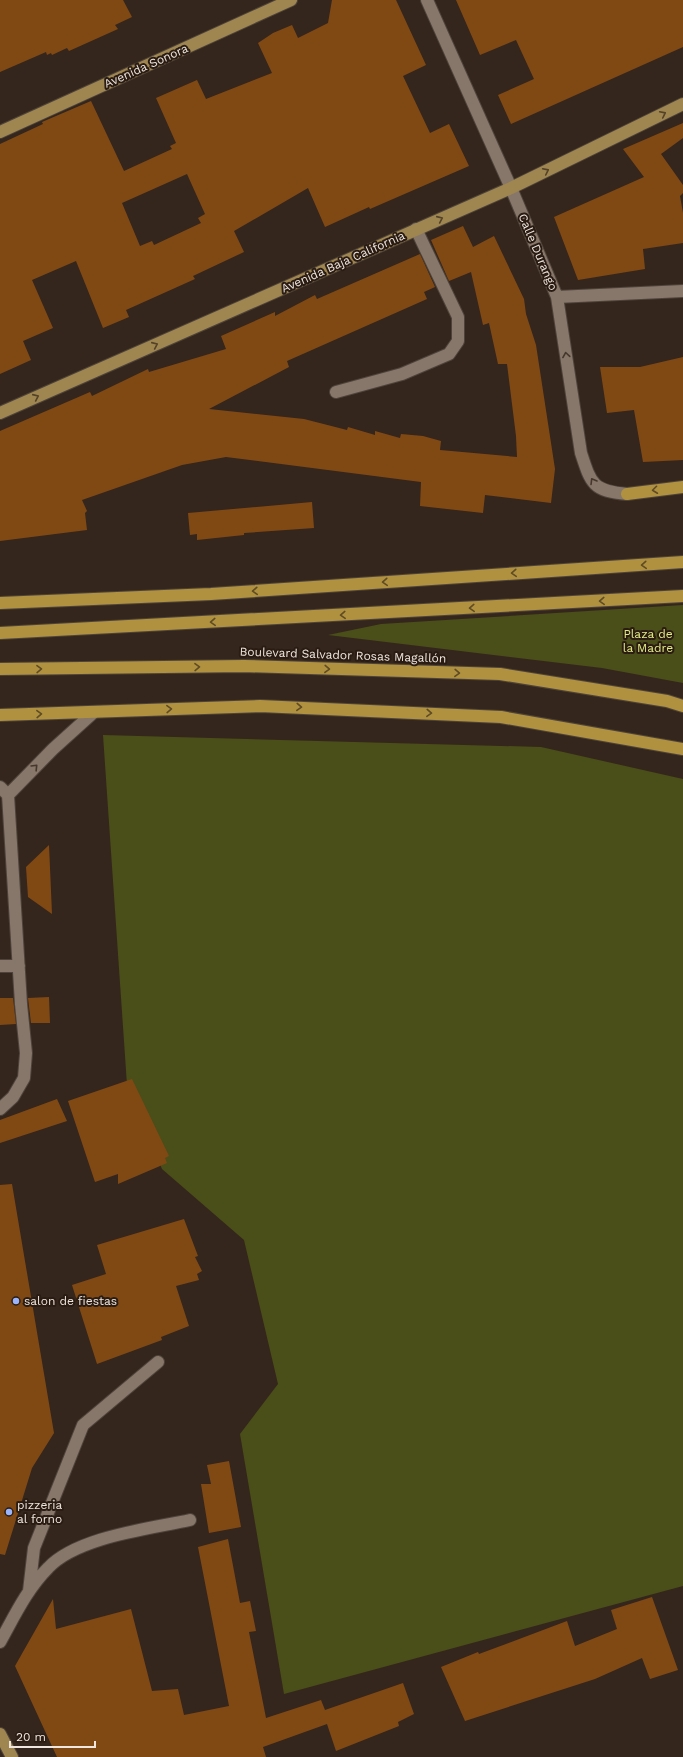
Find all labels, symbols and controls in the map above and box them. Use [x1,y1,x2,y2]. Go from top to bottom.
street label: Avenida Sonora [102,41,190,91]
one-way arrow [659,111,666,119]
one-way arrow [542,168,549,176]
street label: Calle Durango [516,212,560,292]
one-way arrow [436,215,443,223]
street label: Avenida Baja California [279,228,407,296]
one-way arrow [151,341,158,349]
one-way arrow [562,352,571,358]
one-way arrow [31,394,39,402]
one-way arrow [590,478,597,485]
one-way arrow [652,485,658,494]
one-way arrow [641,560,647,569]
one-way arrow [511,569,517,578]
one-way arrow [382,578,388,587]
one-way arrow [252,587,258,595]
one-way arrow [599,596,605,605]
one-way arrow [469,603,475,612]
one-way arrow [339,611,345,619]
one-way arrow [210,618,216,626]
park label: Plaza de la Madre [623,627,673,655]
street label: Boulevard Salvador Rosas Magallón [239,644,447,666]
one-way arrow [194,663,200,671]
one-way arrow [324,664,330,673]
one-way arrow [36,665,42,673]
one-way arrow [454,669,460,677]
one-way arrow [296,703,302,712]
one-way arrow [166,705,172,713]
one-way arrow [426,709,432,718]
one-way arrow [36,710,42,718]
one-way arrow [30,764,38,772]
place label: salon de fiestas [24,1294,117,1308]
marker: salon de fiestas [11,1296,21,1306]
place label: pizzeria al forno [17,1498,62,1526]
marker: pizzeria al forno [4,1507,14,1517]
scale bar [10,1723,95,1749]
text: 20 m [16,1730,46,1744]

